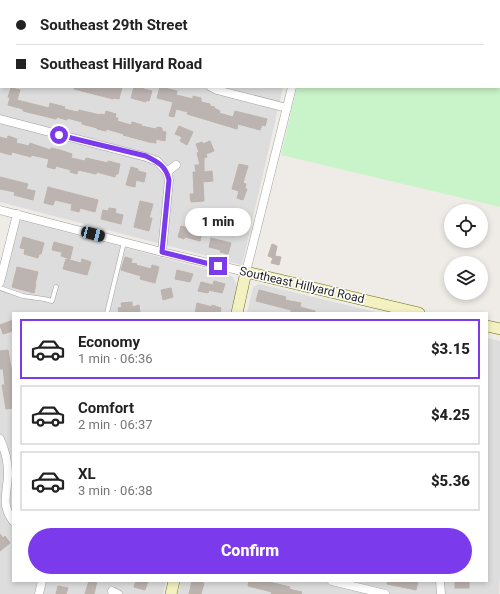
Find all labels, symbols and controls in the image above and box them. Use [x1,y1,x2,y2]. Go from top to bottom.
text: Southeast 29th Street [40,16,188,34]
text: Southeast Hillyard Road [40,55,202,73]
route start [50,126,68,144]
map controls [444,204,488,300]
button: locate [444,204,488,248]
callout: 1 min [185,208,251,236]
text: 1 min [202,214,234,229]
car [80,225,106,243]
button: layers [444,256,488,300]
route end [209,257,227,275]
street label: Southeast Hillyard Road [238,264,366,306]
icon: car [30,331,66,367]
text: Economy [78,333,140,351]
text: $3.15 [431,340,470,358]
text: 1 min · 06:36 [78,351,153,366]
icon: car [30,397,66,433]
text: Comfort [78,399,134,417]
text: $4.25 [431,406,470,424]
text: 2 min · 06:37 [78,417,153,432]
icon: car [30,463,66,499]
text: XL [78,465,96,483]
text: $5.36 [431,472,470,490]
text: 3 min · 06:38 [78,483,153,498]
button: Confirm [28,528,472,574]

